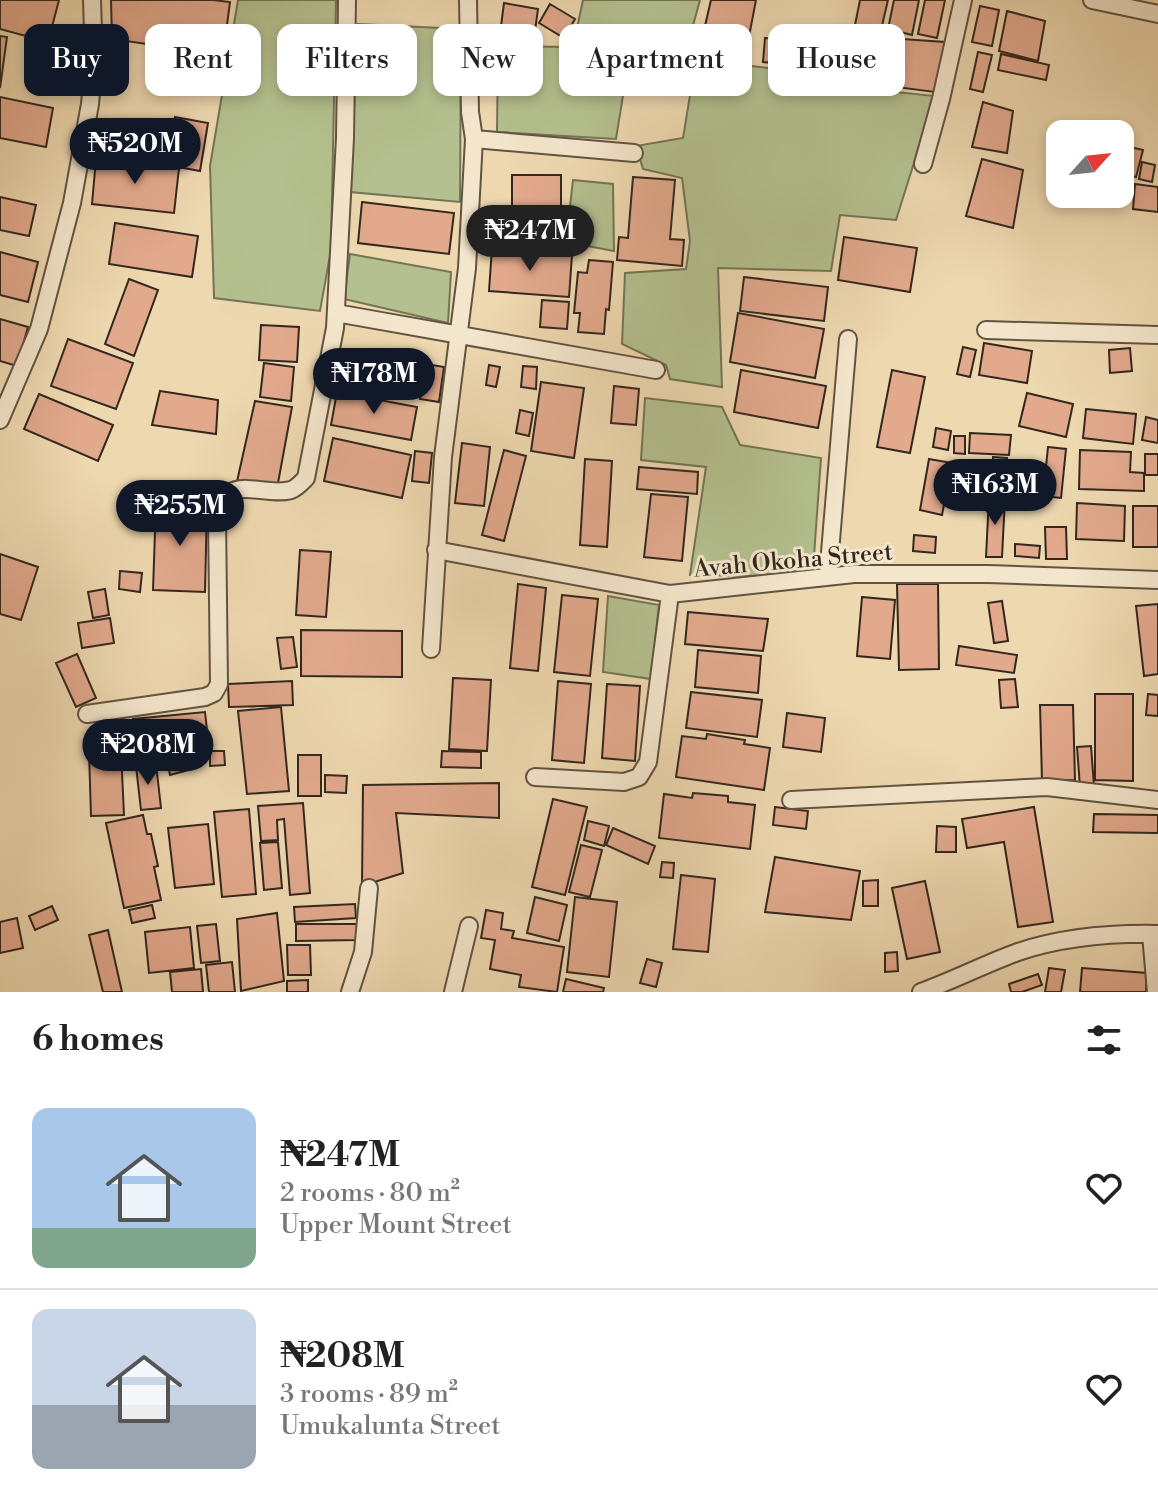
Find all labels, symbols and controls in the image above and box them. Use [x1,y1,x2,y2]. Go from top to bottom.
chip: Buy [24,24,129,96]
chip: Rent [145,24,261,96]
chip: Filters [277,24,417,96]
chip: New [433,24,543,96]
chip: Apartment [559,24,752,96]
chip: House [768,24,905,96]
pin: ₦520M [79,118,191,186]
north arrow [1046,120,1134,208]
map controls [1046,120,1134,208]
text: ₦520M [88,128,182,160]
pin: ₦247M [474,205,586,273]
text: ₦247M [484,215,576,247]
pin: ₦178M [318,348,430,416]
text: ₦178M [331,358,417,390]
pin: ₦163M [939,459,1051,527]
text: ₦163M [952,469,1039,501]
pin: ₦255M [124,480,236,548]
text: ₦255M [134,490,226,522]
street label: Avah Okoha Street [691,537,894,585]
pin: ₦208M [92,719,204,787]
text: ₦208M [100,729,196,761]
icon: filters [1082,1018,1126,1062]
text: 6 homes [32,1019,164,1061]
text: ₦247M [280,1135,400,1177]
icon: home [96,1140,192,1236]
icon: heart [1082,1166,1126,1210]
text: 2 rooms · 80 m² [280,1177,460,1209]
text: Upper Mount Street [280,1209,512,1241]
text: ₦208M [280,1336,404,1378]
icon: home [96,1341,192,1437]
icon: heart [1082,1367,1126,1411]
text: 3 rooms · 89 m² [280,1378,458,1410]
text: Umukalunta Street [280,1410,500,1442]

